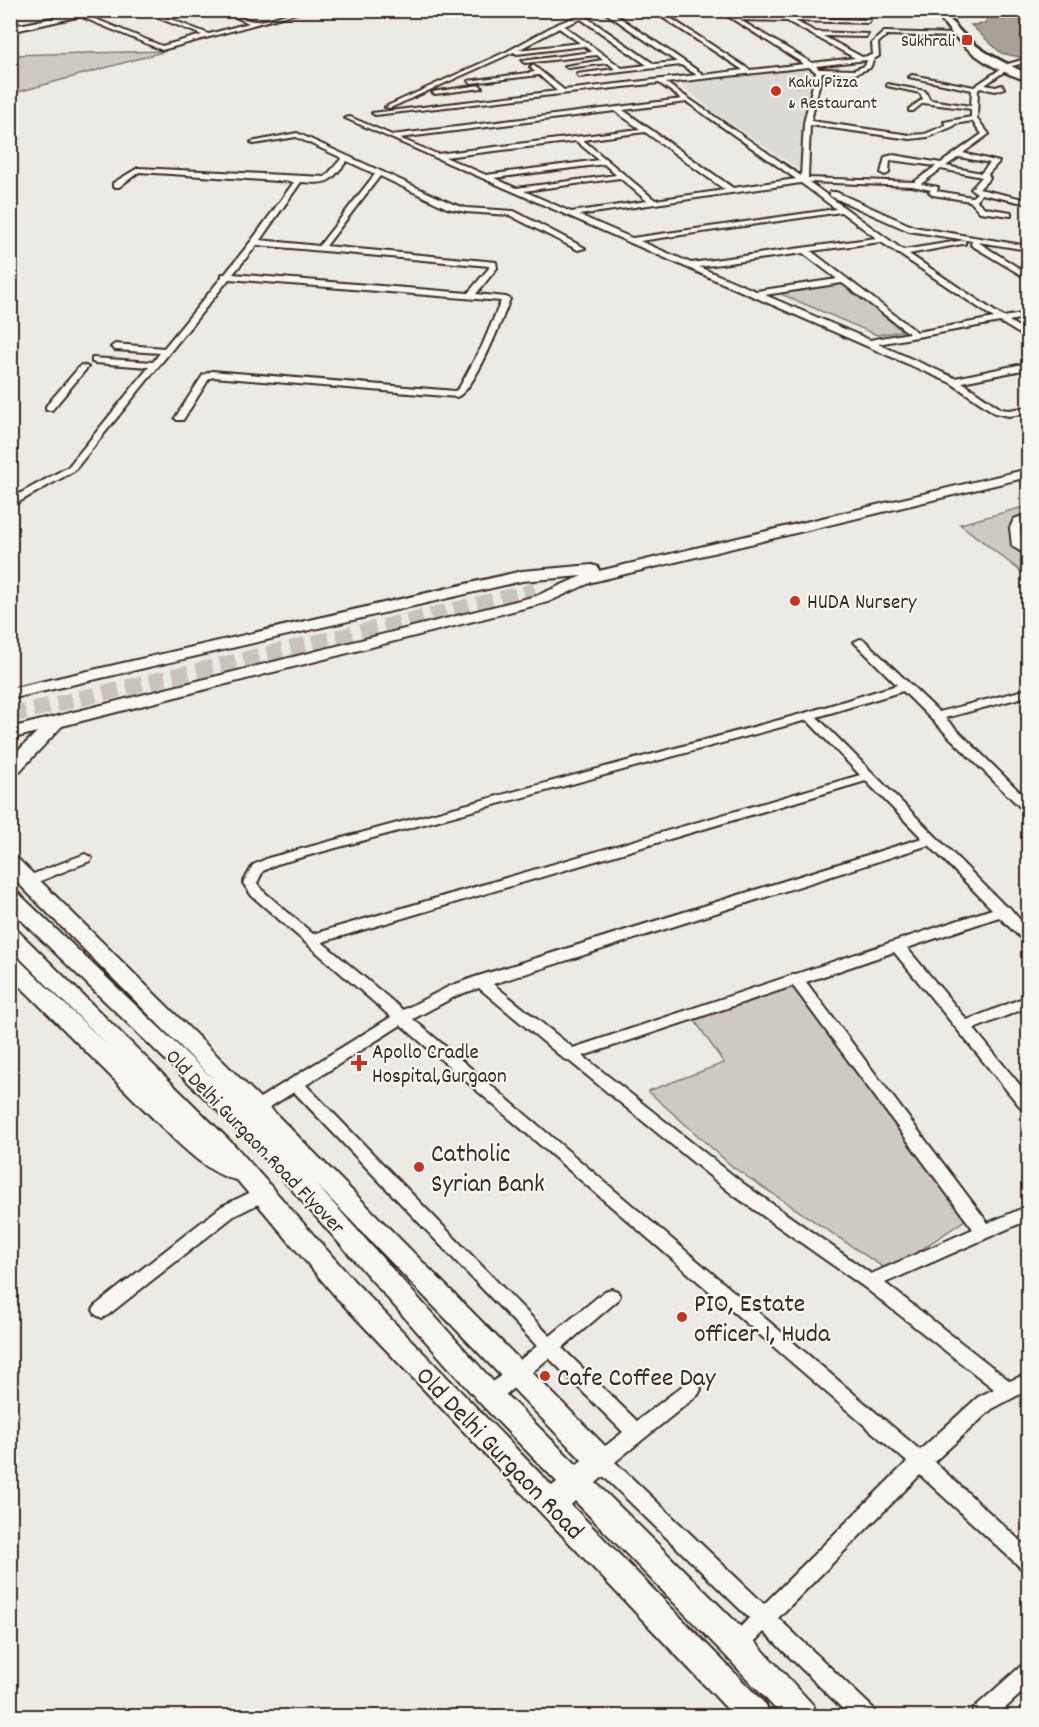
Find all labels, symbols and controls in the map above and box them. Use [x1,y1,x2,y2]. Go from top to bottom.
place label: Sukhrali [901,30,955,55]
marker: Sukhrali [960,33,974,47]
place label: Kaku Pizza & Restaurant [788,71,878,117]
marker: Kaku Pizza & Restaurant [769,84,783,98]
place label: HUDA Nursery [807,589,917,619]
marker: HUDA Nursery [788,594,802,608]
place label: Apollo Cradle Hospital,Gurgaon [372,1039,507,1093]
street label: Old Delhi Gurgaon Road Flyover [157,1044,351,1243]
marker: Apollo Cradle Hospital,Gurgaon [350,1054,368,1072]
place label: Catholic Syrian Bank [431,1137,545,1204]
marker: Catholic Syrian Bank [412,1160,426,1174]
place label: PIO, Estate officer 1, Huda [694,1287,831,1354]
marker: PIO, Estate officer 1, Huda [675,1310,689,1324]
street label: Old Delhi Gurgaon Road [406,1359,591,1550]
place label: Cafe Coffee Day [557,1361,716,1398]
marker: Cafe Coffee Day [538,1369,552,1383]

